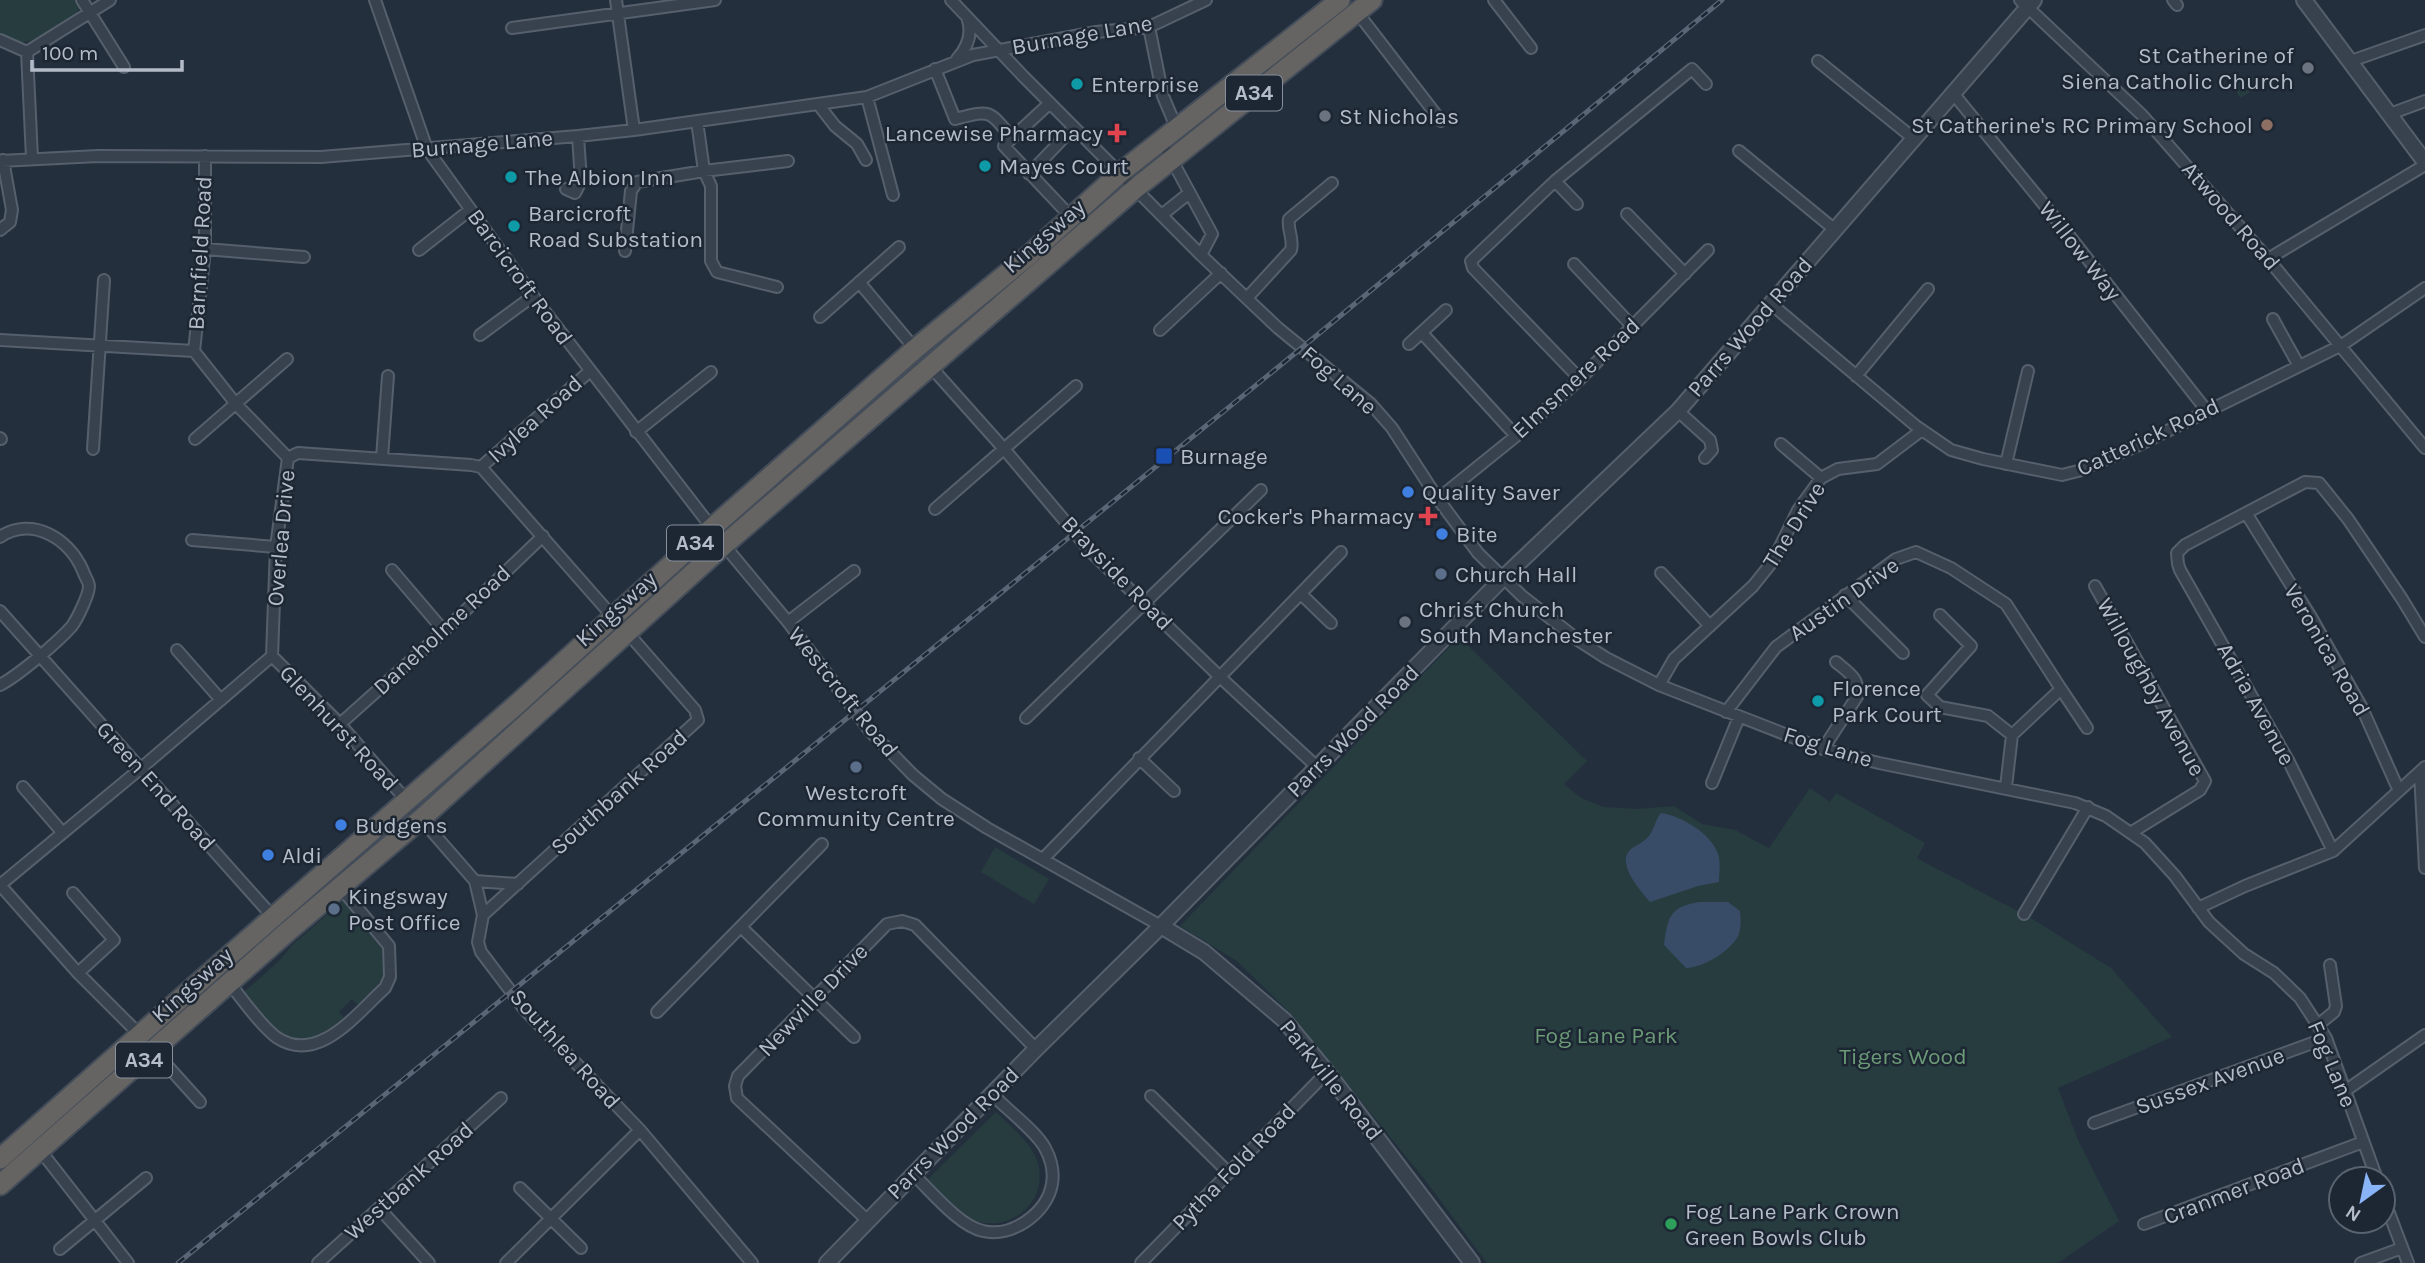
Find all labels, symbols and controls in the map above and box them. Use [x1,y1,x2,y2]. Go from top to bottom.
street label: Burnage Lane [1010,9,1154,61]
scale bar [32,28,182,72]
text: 100 m [42,41,99,65]
place label: St Catherine of Siena Catholic Church [2061,42,2294,95]
marker: St Catherine of Siena Catholic Church [2300,60,2316,76]
place label: Enterprise [1091,71,1199,98]
marker: Enterprise [1069,76,1085,92]
road number: A34 [1226,76,1282,110]
place label: St Nicholas [1339,103,1459,130]
marker: St Nicholas [1317,108,1333,124]
place label: St Catherine's RC Primary School [1911,112,2253,139]
marker: St Catherine's RC Primary School [2259,117,2275,133]
place label: Lancewise Pharmacy [885,120,1103,147]
street label: Burnage Lane [410,124,554,164]
marker: Lancewise Pharmacy [1109,125,1125,141]
place label: Mayes Court [999,153,1129,180]
street label: Atwood Road [2176,156,2286,276]
marker: Mayes Court [977,158,993,174]
place label: The Albion Inn [525,164,674,191]
marker: The Albion Inn [503,169,519,185]
street label: Barnfield Road [182,175,218,331]
street label: Kingsway [997,193,1091,279]
street label: Willow Way [2033,196,2127,306]
place label: Barcicroft Road Substation [528,200,703,253]
street label: Barcicroft Road [462,204,578,350]
marker: Barcicroft Road Substation [506,218,522,234]
street label: Parrs Wood Road [1682,252,1818,402]
street label: Elmsmere Road [1507,312,1645,444]
street label: Fog Lane [1296,340,1382,420]
street label: Ivylea Road [482,369,588,469]
street label: Catterick Road [2072,392,2224,482]
place label: Burnage [1180,443,1268,470]
marker: Burnage [1154,446,1174,466]
street label: Overlea Drive [262,469,300,607]
street label: The Drive [1757,477,1831,573]
place label: Quality Saver [1422,479,1561,506]
marker: Quality Saver [1400,484,1416,500]
place label: Cocker's Pharmacy [1217,503,1414,530]
marker: Cocker's Pharmacy [1420,508,1436,524]
street label: Brayside Road [1056,510,1178,636]
place label: Bite [1456,521,1498,548]
road number: A34 [667,526,723,560]
marker: Bite [1434,526,1450,542]
street label: Austin Drive [1784,551,1904,647]
street label: Daneholme Road [368,559,516,701]
place label: Church Hall [1455,561,1577,588]
street label: Kingsway [570,565,662,652]
marker: Church Hall [1433,566,1449,582]
street label: Veronica Road [2278,579,2376,721]
street label: Willoughby Avenue [2091,593,2211,781]
place label: Christ Church South Manchester [1419,596,1613,649]
marker: Christ Church South Manchester [1397,614,1413,630]
street label: Westcroft Road [782,621,904,763]
street label: Adria Avenue [2211,638,2301,770]
street label: Glenhurst Road [274,659,404,797]
street label: Parrs Wood Road [1281,659,1425,803]
place label: Florence Park Court [1832,675,1942,728]
marker: Florence Park Court [1810,693,1826,709]
street label: Green End Road [91,716,221,856]
street label: Fog Lane [1780,721,1876,773]
street label: Southbank Road [545,724,693,860]
marker: Westcroft Community Centre [848,759,864,775]
place label: Westcroft Community Centre [757,779,955,832]
place label: Budgens [355,812,448,839]
marker: Budgens [333,817,349,833]
place label: Aldi [282,842,322,869]
marker: Aldi [260,847,276,863]
place label: Kingsway Post Office [348,883,461,936]
marker: Kingsway Post Office [326,901,342,917]
street label: Newville Drive [752,938,874,1062]
street label: Kingsway [146,941,238,1028]
street label: Southlea Road [504,983,626,1115]
street label: Parkville Road [1274,1014,1388,1146]
street label: Fog Lane [2302,1017,2362,1111]
park label: Fog Lane Park [1534,1022,1678,1049]
road number: A34 [116,1042,172,1078]
street label: Sussex Avenue [2132,1042,2288,1120]
park label: Tigers Wood [1839,1043,1967,1070]
street label: Parrs Wood Road [881,1061,1025,1205]
street label: Pytha Fold Road [1166,1098,1302,1236]
street label: Westbank Road [339,1116,479,1246]
street label: Cranmer Road [2160,1152,2308,1230]
north arrow [2327,1165,2397,1235]
place label: Fog Lane Park Crown Green Bowls Club [1685,1198,1900,1251]
text: N [2342,1200,2365,1226]
marker: Fog Lane Park Crown Green Bowls Club [1663,1216,1679,1232]

